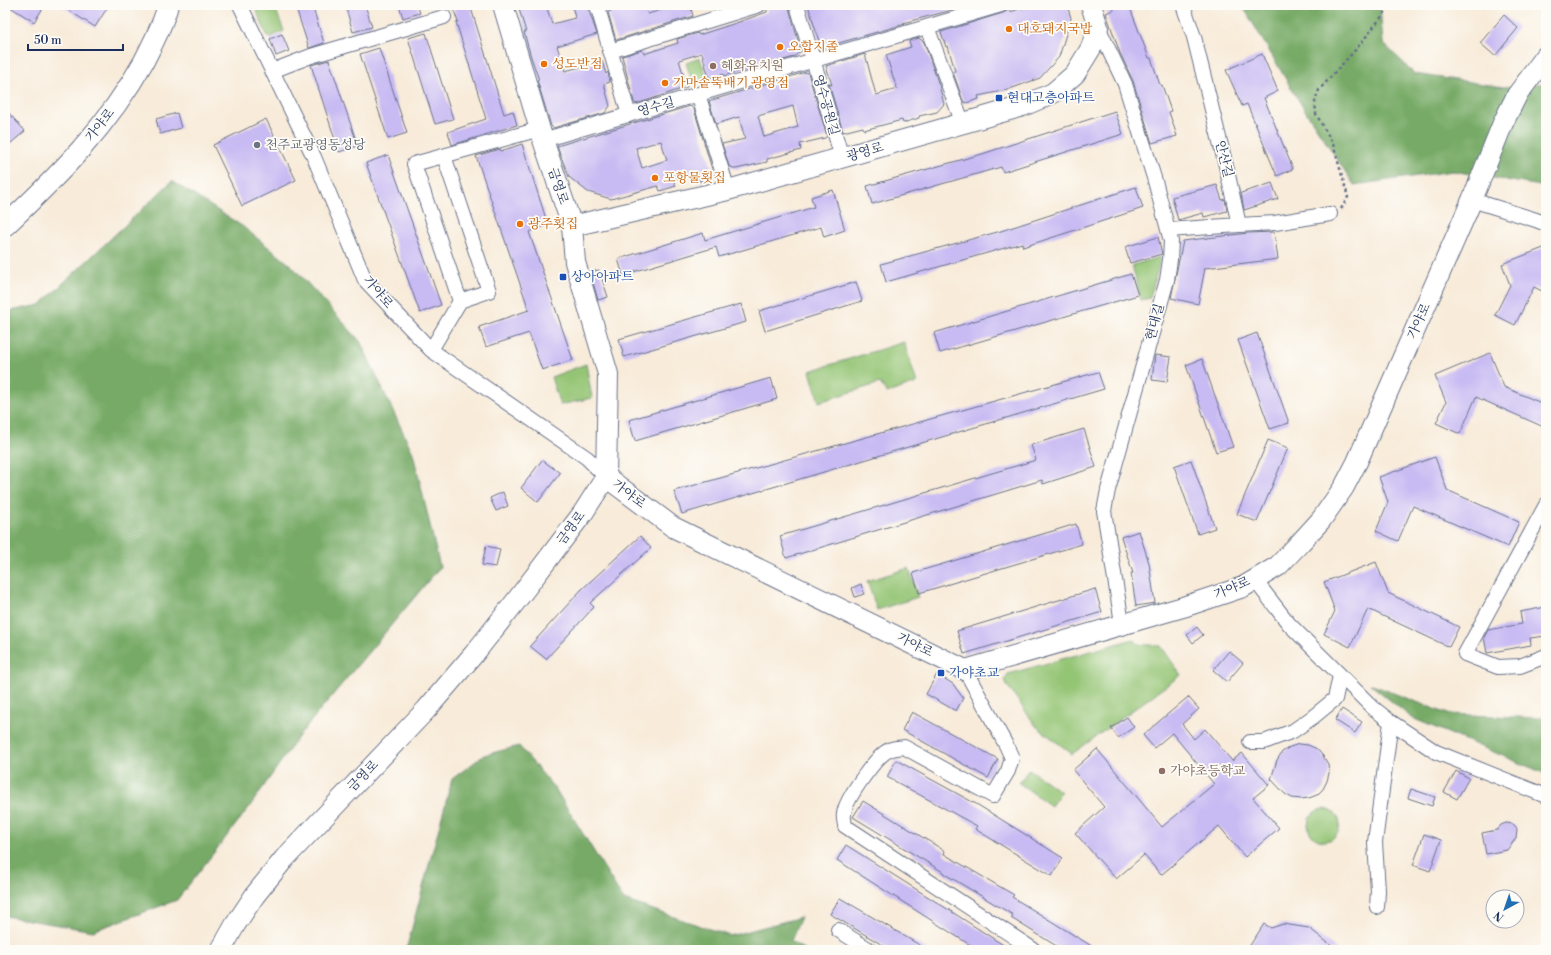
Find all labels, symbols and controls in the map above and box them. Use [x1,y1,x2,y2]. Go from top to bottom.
place label: 대호돼지국밥 [1017,21,1093,37]
marker: 대호돼지국밥 [1004,24,1014,34]
scale bar [28,26,123,52]
text: 50 m [34,33,62,48]
place label: 오합지졸 [788,39,839,55]
marker: 오합지졸 [775,42,785,52]
place label: 성도반점 [552,56,602,72]
place label: 혜화유치원 [721,58,784,74]
marker: 성도반점 [539,59,549,69]
marker: 혜화유치원 [708,61,718,71]
street label: 영수공원길 [810,73,842,137]
place label: 가마솥뚝배기 광영점 [673,75,789,91]
marker: 가마솥뚝배기 광영점 [660,78,670,88]
place label: 현대고층아파트 [1007,90,1095,106]
marker: 현대고층아파트 [994,93,1004,103]
street label: 영수길 [636,94,676,120]
street label: 가야로 [82,105,118,145]
place label: 천주교광영동성당 [265,137,366,153]
street label: 광영로 [845,139,886,165]
street label: 안산길 [1212,139,1236,179]
marker: 천주교광영동성당 [252,140,262,150]
street label: 금영로 [544,166,572,207]
place label: 포항물횟집 [663,170,726,186]
marker: 포항물횟집 [650,173,660,183]
place label: 광주횟집 [528,216,578,232]
marker: 광주횟집 [515,219,525,229]
place label: 상아아파트 [571,269,634,285]
street label: 가야로 [360,272,397,312]
marker: 상아아파트 [558,272,568,282]
street label: 가야로 [1404,300,1434,341]
street label: 현대길 [1142,302,1168,342]
street label: 가야로 [609,476,649,512]
street label: 금영로 [553,508,589,548]
street label: 가야로 [1212,573,1253,603]
street label: 가야로 [895,630,936,661]
place label: 가야초교 [949,665,1000,681]
marker: 가야초교 [936,668,946,678]
street label: 금영로 [344,757,382,795]
place label: 가야초등학교 [1170,763,1246,779]
marker: 가야초등학교 [1157,766,1167,776]
north arrow [1485,889,1525,929]
text: N [1491,908,1507,924]

